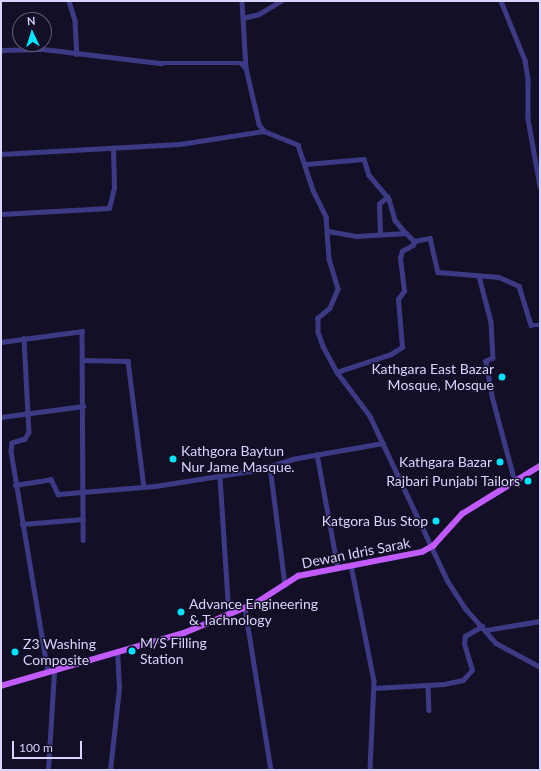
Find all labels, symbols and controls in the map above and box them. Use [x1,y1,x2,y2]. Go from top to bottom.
north arrow [12,12,52,52]
text: N [27,14,36,27]
place label: Kathgara East Bazar Mosque, Mosque [371,361,494,394]
marker: Kathgara East Bazar Mosque, Mosque [497,372,507,382]
place label: Kathgora Baytun Nur Jame Masque. [181,443,295,476]
marker: Kathgora Baytun Nur Jame Masque. [168,454,178,464]
place label: Kathgara Bazar [399,454,492,470]
marker: Kathgara Bazar [495,457,505,467]
place label: Rajbari Punjabi Tailors [386,473,520,489]
marker: Rajbari Punjabi Tailors [523,476,533,486]
place label: Katgora Bus Stop [322,513,428,529]
marker: Katgora Bus Stop [431,516,441,526]
street label: Dewan Idris Sarak [300,534,412,572]
place label: Advance Engineering & Tachnology [189,596,318,628]
marker: Advance Engineering & Tachnology [176,607,186,617]
place label: M/S Filling Station [140,635,207,668]
place label: Z3 Washing Composite [23,636,96,668]
marker: M/S Filling Station [127,646,137,656]
marker: Z3 Washing Composite [10,647,20,657]
scale bar [14,733,84,759]
text: 100 m [19,740,53,755]

